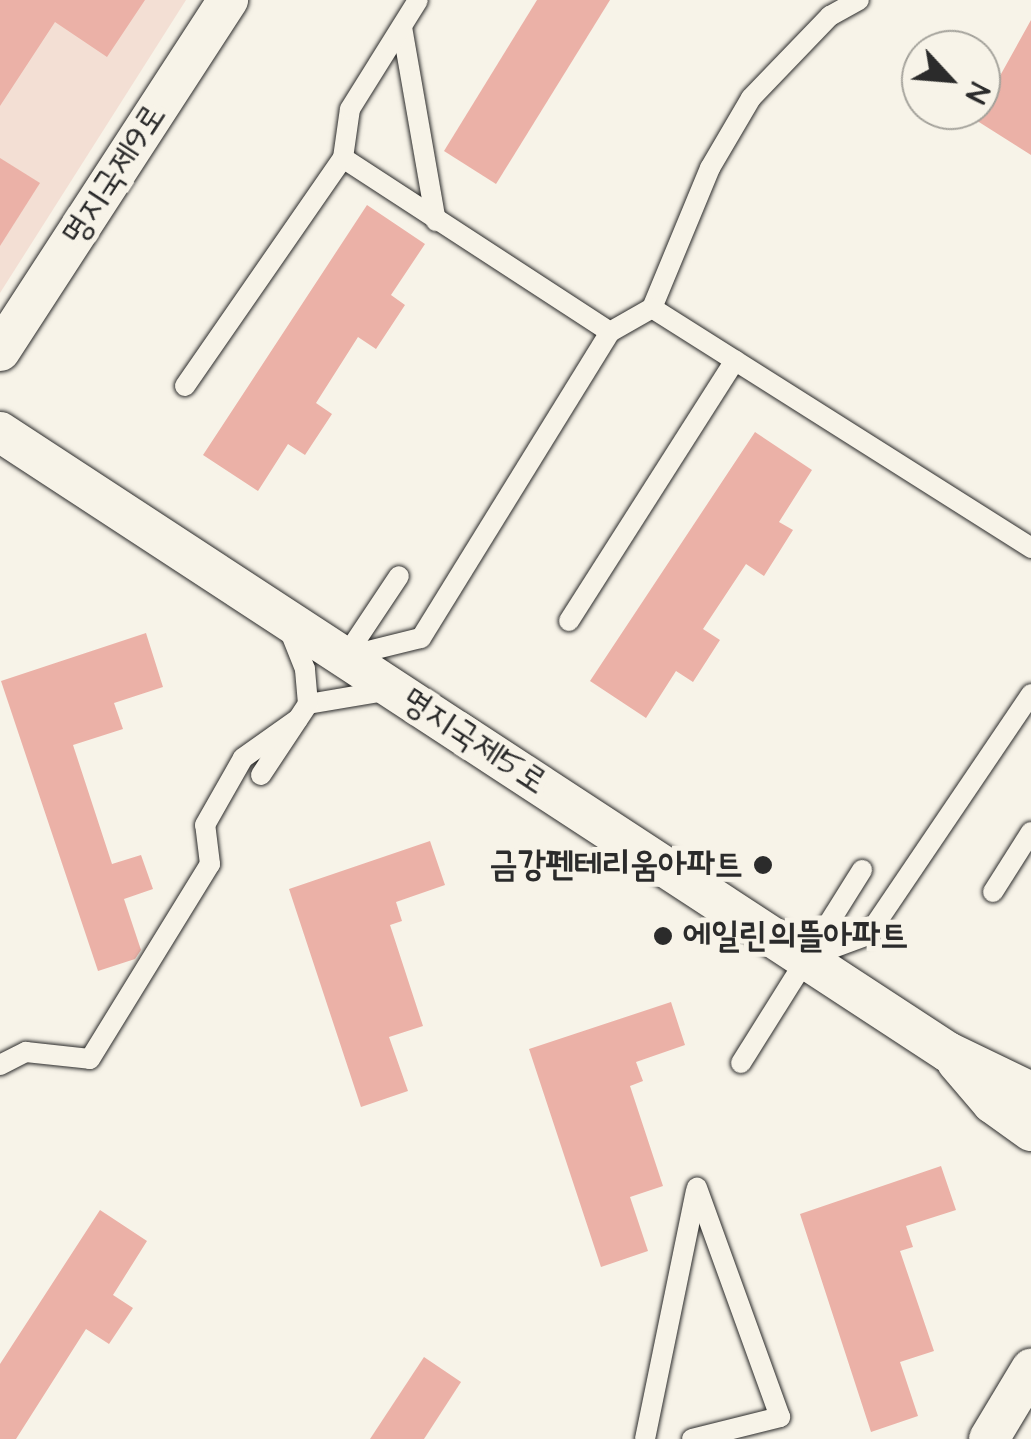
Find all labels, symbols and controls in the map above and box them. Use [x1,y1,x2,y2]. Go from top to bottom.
north arrow [901,30,1001,130]
text: N [955,76,998,109]
street label: 명지국제9로 [53,96,175,254]
street label: 명지국제5로 [393,678,555,804]
place label: 금강펜테리움아파트 [490,844,743,886]
marker: 금강펜테리움아파트 [752,854,774,876]
place label: 에일린의뜰아파트 [683,915,908,957]
marker: 에일린의뜰아파트 [652,925,674,947]

